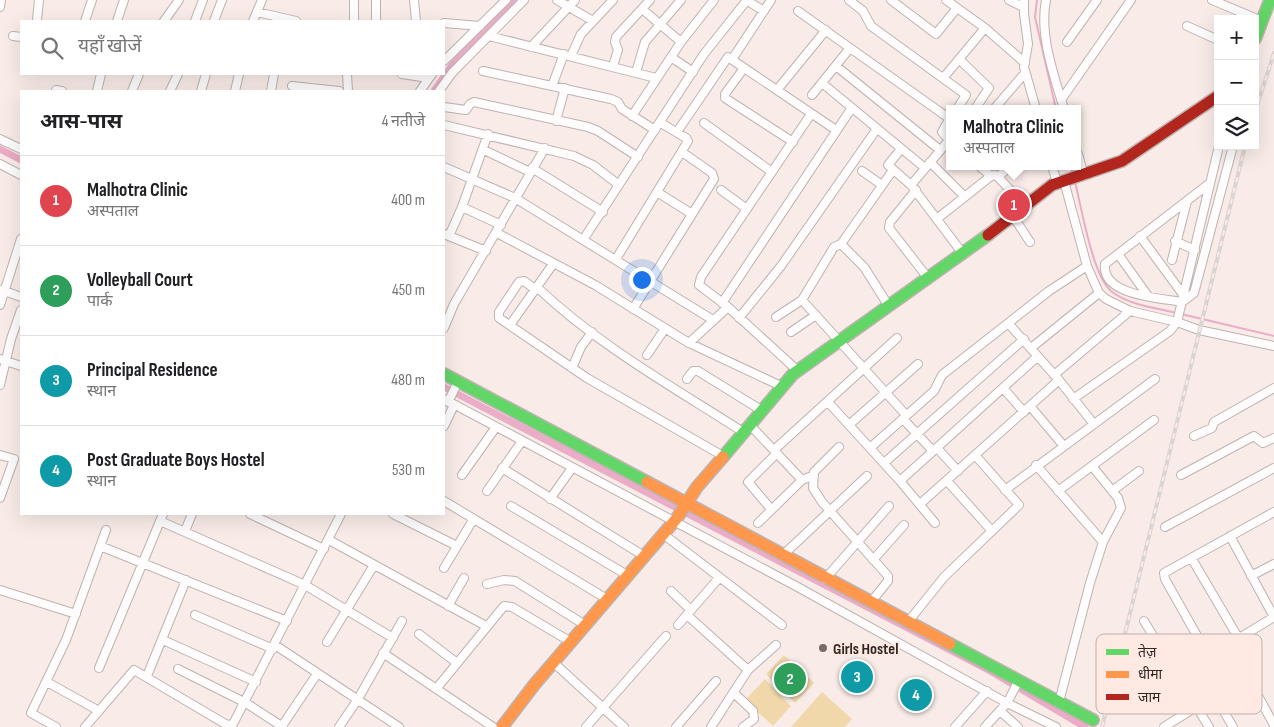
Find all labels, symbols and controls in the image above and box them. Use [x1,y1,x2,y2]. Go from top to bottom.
map controls [1214,15,1259,150]
button: + [1214,15,1259,60]
search box [20,20,445,75]
icon: search [38,34,66,62]
text: यहाँ खोजें [78,35,142,58]
button: − [1214,60,1259,105]
popup [946,105,1081,170]
button: layers [1214,105,1259,150]
text: आस-पास [40,109,122,134]
text: 4 नतीजे [382,112,425,131]
text: Malhotra Clinic [963,116,1064,139]
text: अस्पताल [963,139,1015,158]
text: Malhotra Clinic [87,179,188,202]
pin: 1 [998,186,1030,224]
text: 1 [53,191,59,210]
text: 400 m [391,191,425,210]
text: अस्पताल [87,202,139,221]
your location [629,267,655,293]
text: Volleyball Court [87,269,193,292]
text: 2 [52,281,60,300]
text: 450 m [392,281,425,300]
text: पार्क [87,292,113,311]
text: Principal Residence [87,359,218,382]
text: 3 [52,371,60,390]
text: 480 m [391,371,425,390]
text: स्थान [87,382,116,401]
text: Post Graduate Boys Hostel [87,449,265,472]
text: 4 [52,461,60,480]
text: 530 m [392,461,425,480]
text: स्थान [87,472,116,491]
legend [1096,634,1262,714]
place label: Girls Hostel [833,640,898,659]
marker: Girls Hostel [817,642,829,654]
text: तेज़ [1138,643,1157,661]
pin: 3 [841,658,873,696]
pin: 2 [774,660,806,698]
text: धीमा [1138,666,1163,683]
pin: 4 [900,676,932,714]
text: जाम [1138,689,1161,706]

